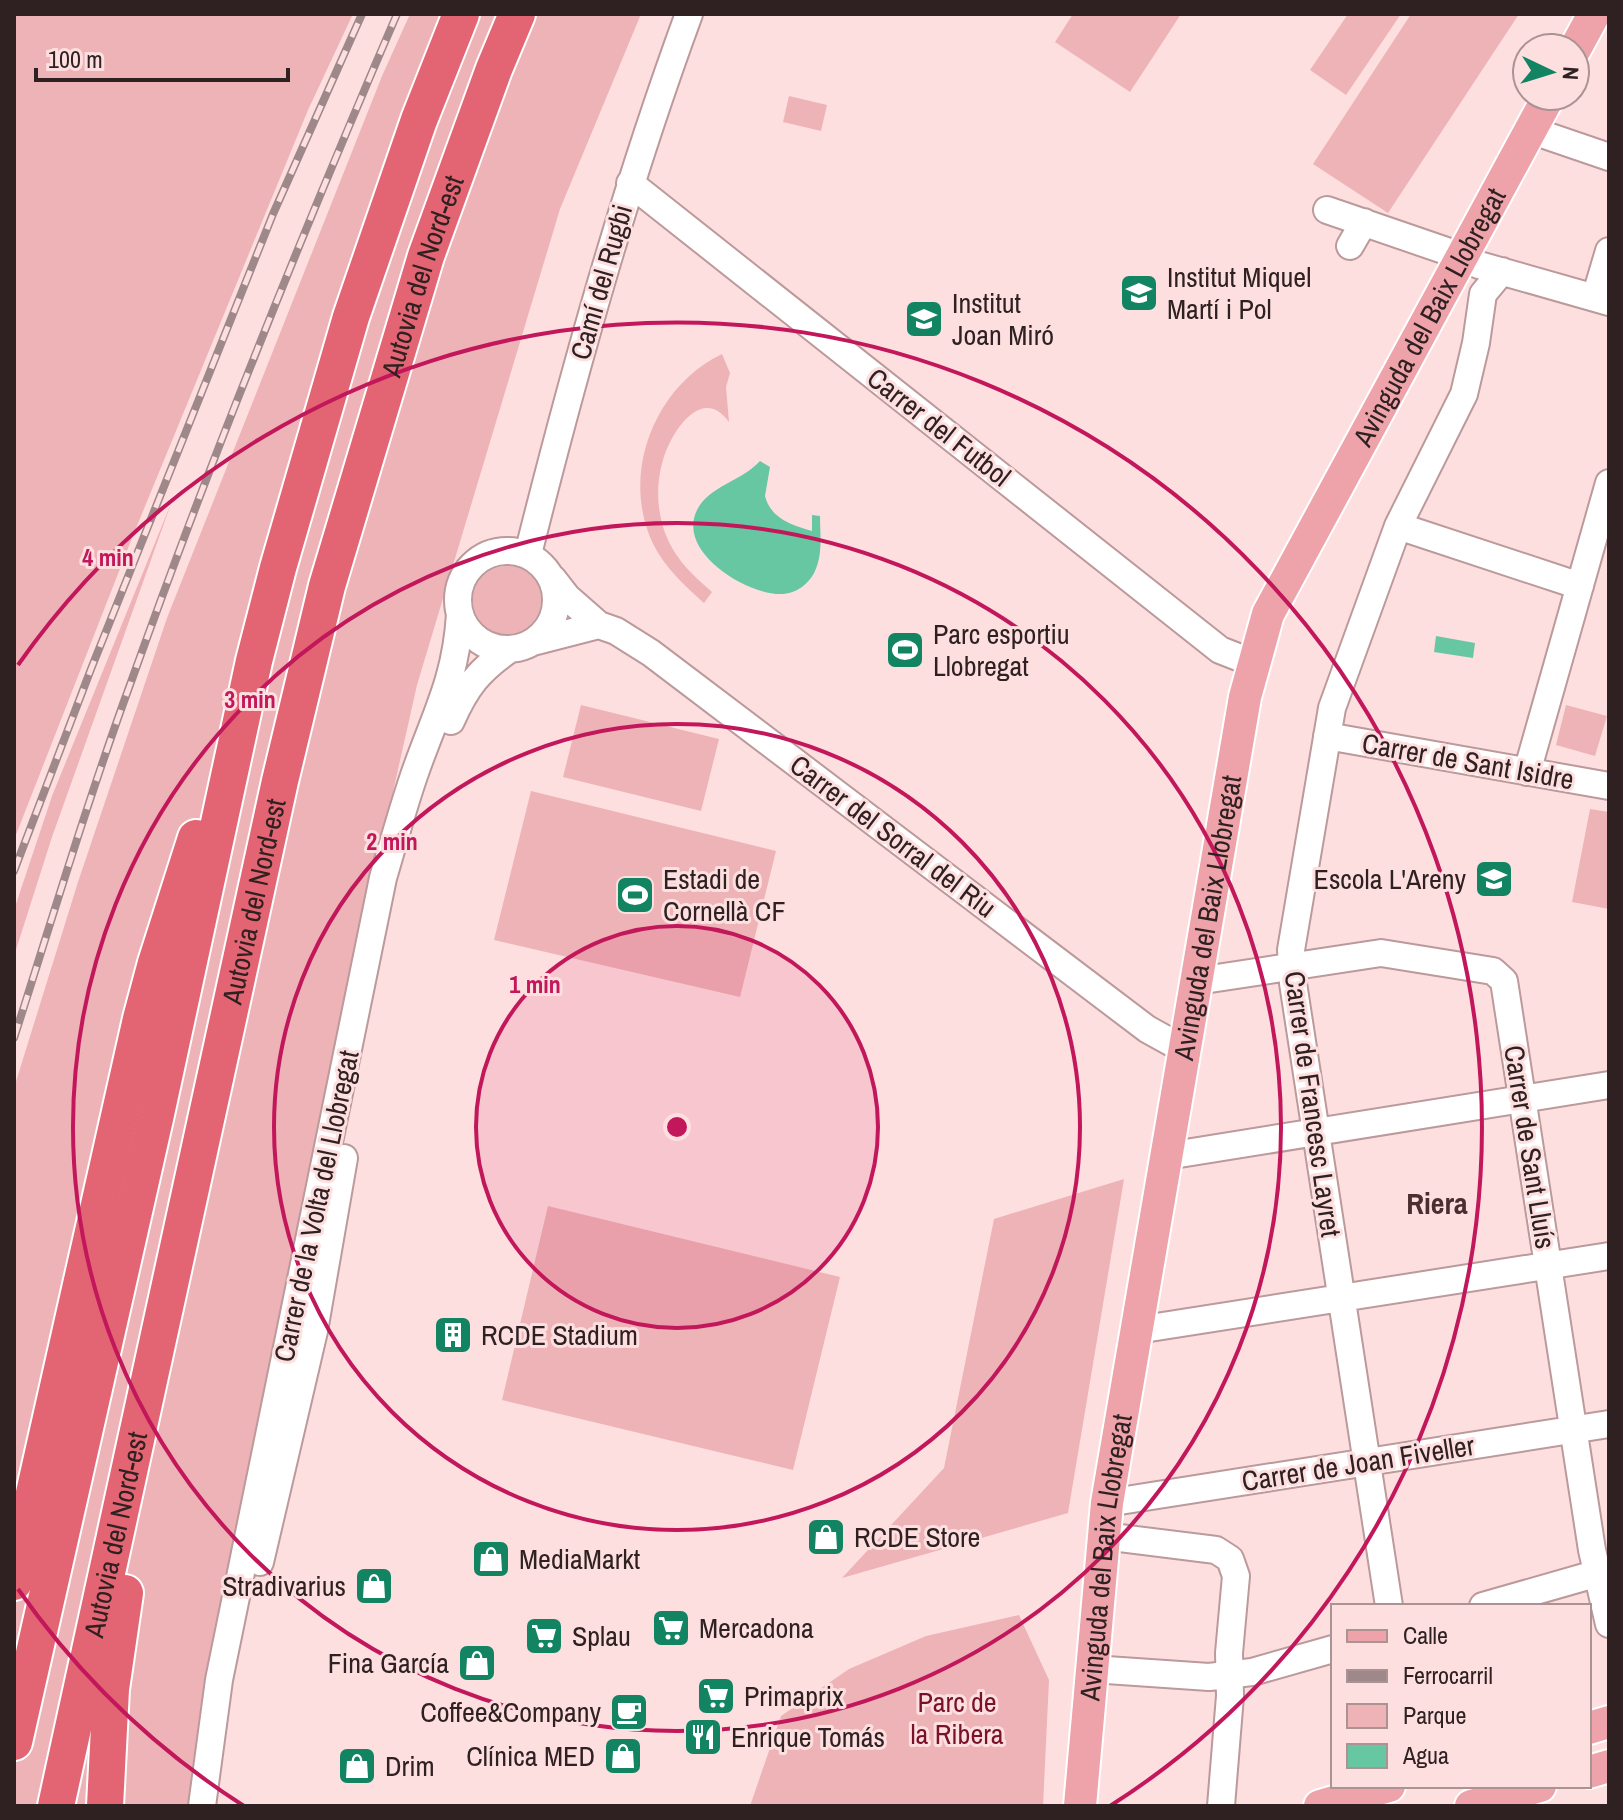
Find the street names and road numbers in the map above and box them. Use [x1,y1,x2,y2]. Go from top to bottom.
street label: Autovia del Nord-est [372,170,473,382]
street label: Avinguda del Baix Llobregat [1343,181,1515,454]
street label: Camí del Rugbi [561,200,641,364]
street label: Carrer del Futbol [859,359,1019,495]
street label: Carrer de Sant Isidre [1359,724,1577,798]
street label: Carrer del Sorral del Riu [782,746,1004,926]
street label: Avinguda del Baix Llobregat [1164,772,1250,1064]
street label: Autovia del Nord-est [213,795,295,1009]
street label: Carrer de Francesc Layret [1276,969,1350,1239]
street label: Carrer de Sant Lluís [1495,1043,1565,1251]
street label: Carrer de la Volta del Llobregat [264,1047,368,1365]
street label: Avinguda del Baix Llobregat [1070,1411,1141,1703]
street label: Carrer de Joan Fiveller [1239,1426,1477,1500]
street label: Autovia del Nord-est [74,1428,156,1642]

